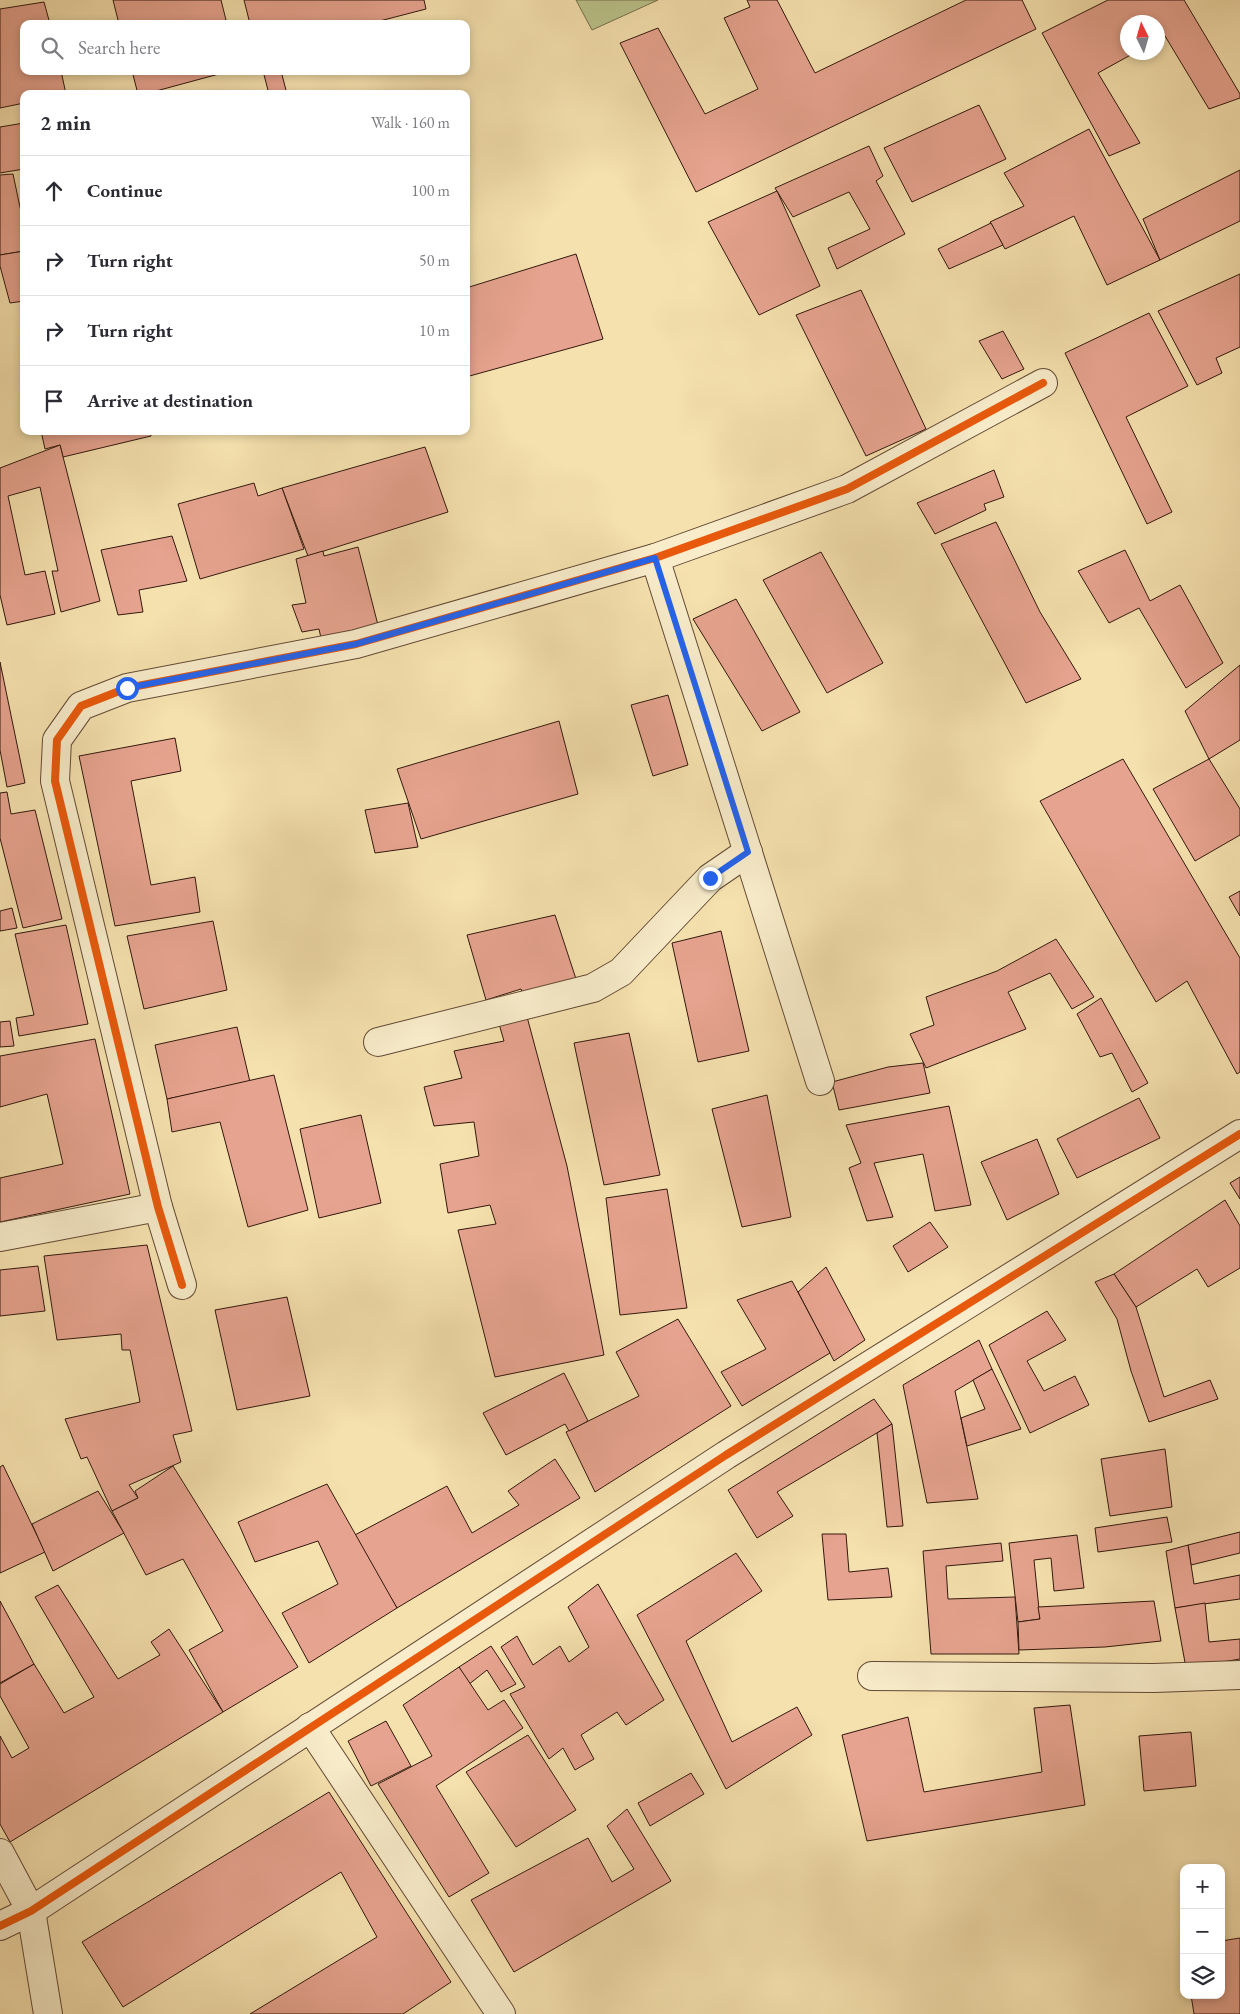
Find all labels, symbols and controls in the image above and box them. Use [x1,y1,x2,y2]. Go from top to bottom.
north arrow [1120,15,1165,60]
search box [20,20,470,75]
icon: search [38,34,66,62]
text: Search here [78,35,160,60]
text: 2 min [40,109,91,136]
text: Walk · 160 m [371,112,450,133]
icon: ahead [40,177,68,205]
text: Continue [87,178,162,203]
text: 100 m [411,180,450,201]
icon: right [40,247,68,275]
text: Turn right [87,248,173,273]
text: 50 m [419,250,450,271]
icon: right [40,317,68,345]
text: Turn right [87,318,173,343]
text: 10 m [419,320,450,341]
icon: arrive [40,387,68,415]
text: Arrive at destination [87,388,253,413]
route start [116,677,139,700]
route end [699,867,722,890]
map controls [1180,1864,1225,1999]
button: + [1180,1864,1225,1909]
button: − [1180,1909,1225,1954]
button: layers [1180,1954,1225,1999]

